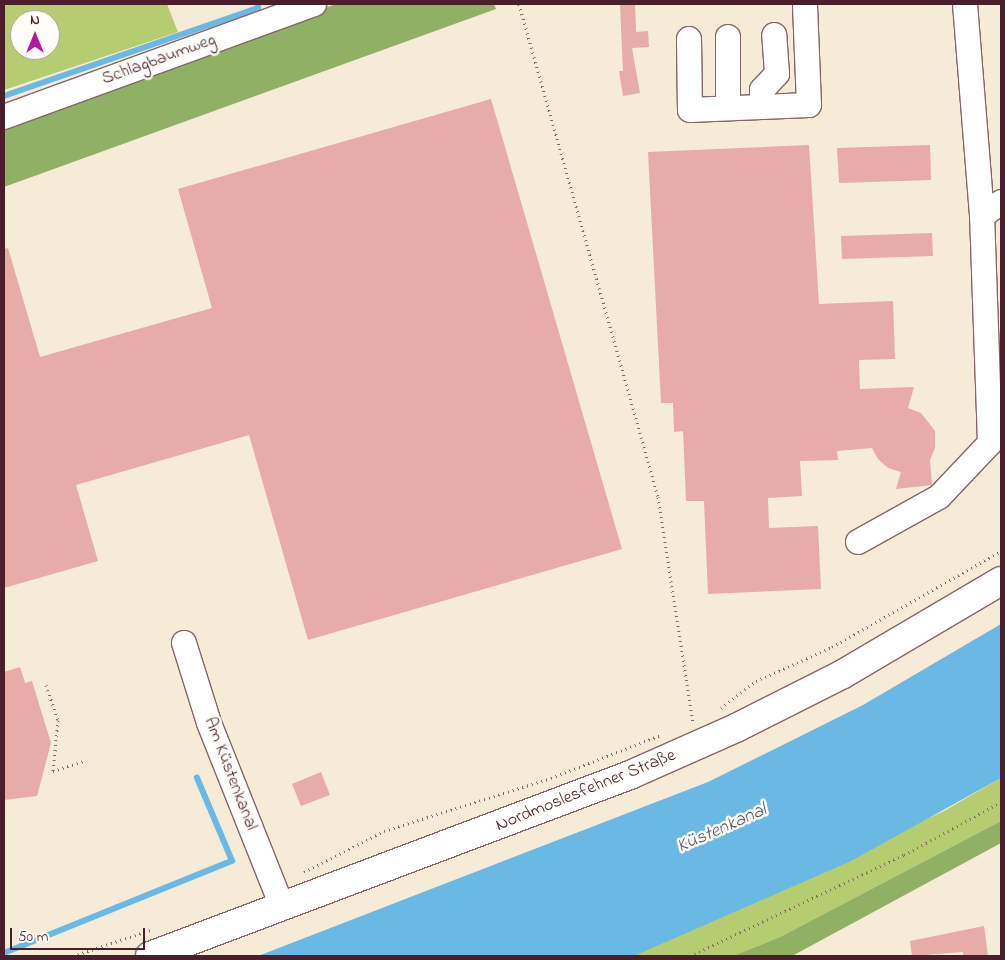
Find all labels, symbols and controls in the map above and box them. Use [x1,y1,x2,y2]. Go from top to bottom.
north arrow [10,10,60,60]
text: N [30,10,40,31]
street label: Schlagbaumweg [99,29,219,91]
street label: Am Küstenkanal [198,714,262,834]
street label: Nordmoslesfehner Straße [493,745,679,837]
water label: Küstenkanal [674,799,770,859]
scale bar [12,918,148,950]
text: 50 m [18,926,48,948]

